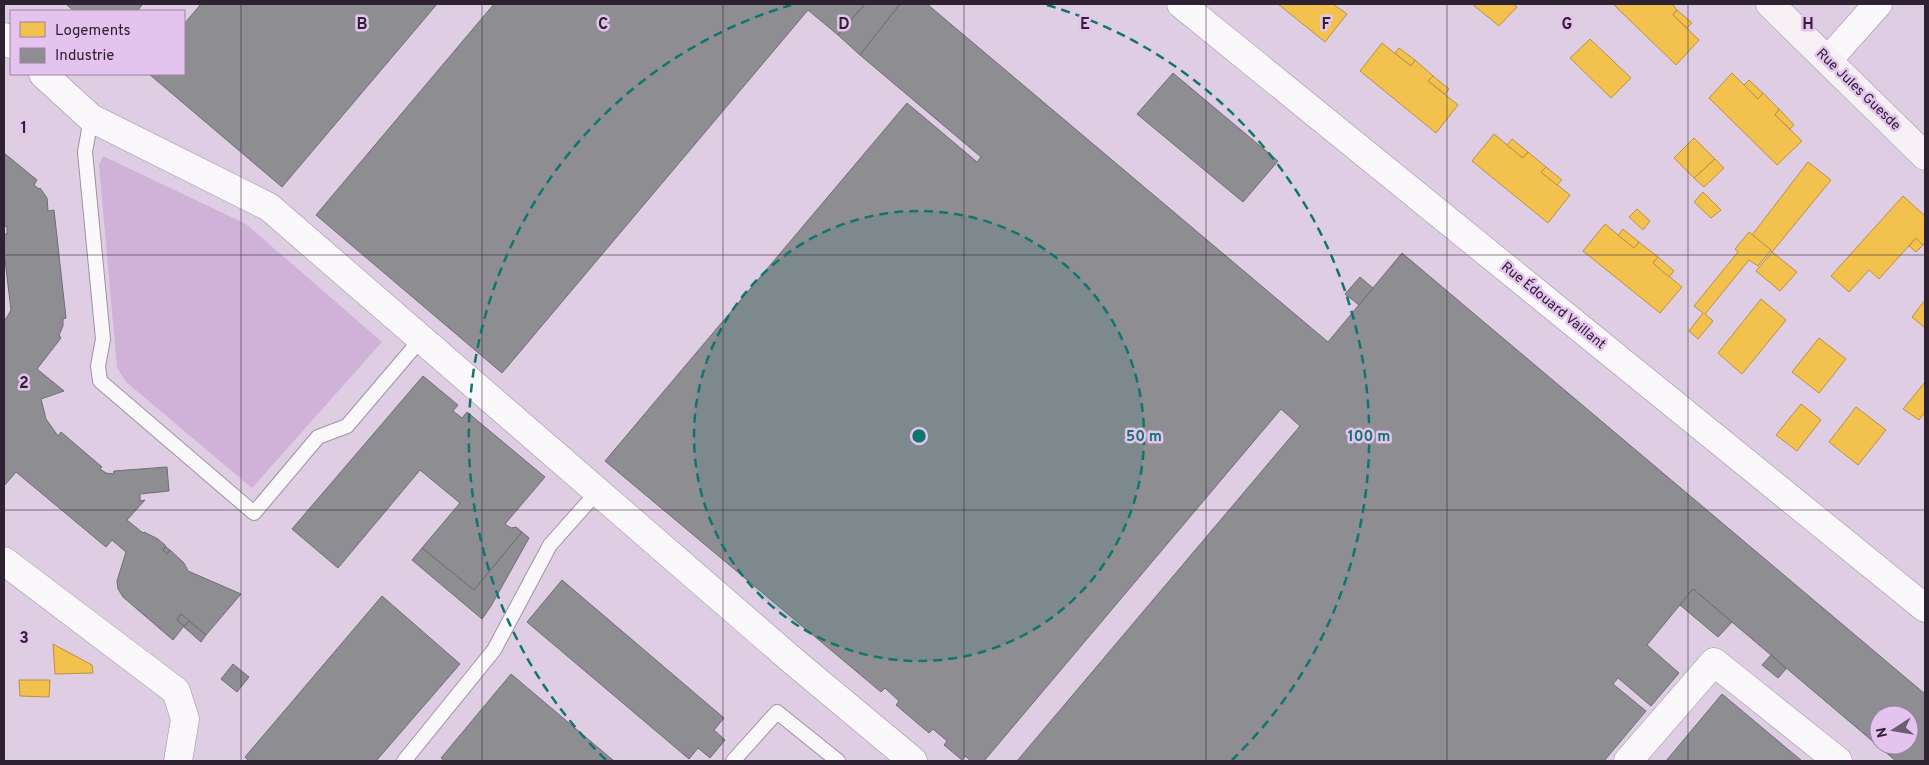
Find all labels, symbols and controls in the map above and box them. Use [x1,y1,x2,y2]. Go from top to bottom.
legend [10,10,185,75]
text: B [356,15,368,35]
text: C [598,15,608,35]
text: D [838,15,850,35]
text: E [1080,15,1090,35]
text: F [1321,15,1331,35]
text: G [1562,15,1572,35]
text: H [1802,15,1814,35]
text: Logements [55,22,131,41]
street label: Rue Jules Guesde [1812,45,1904,135]
text: Industrie [55,47,114,66]
text: 1 [21,119,27,139]
street label: Rue Édouard Vaillant [1497,258,1609,353]
text: 2 [19,374,29,394]
centre of rings [910,427,928,445]
text: 50 m [1126,428,1162,447]
text: 100 m [1348,428,1390,447]
text: 3 [19,629,29,649]
north arrow [1869,705,1919,755]
text: N [1873,726,1892,739]

